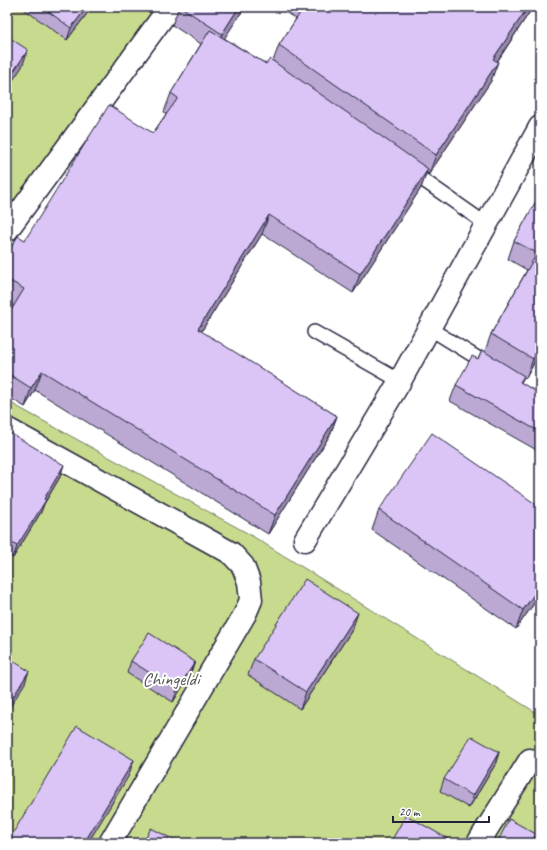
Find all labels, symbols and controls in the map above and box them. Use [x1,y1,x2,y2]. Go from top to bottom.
park label: Chingeldi [142,667,202,691]
scale bar [393,798,489,824]
text: 20 m [399,804,421,820]

